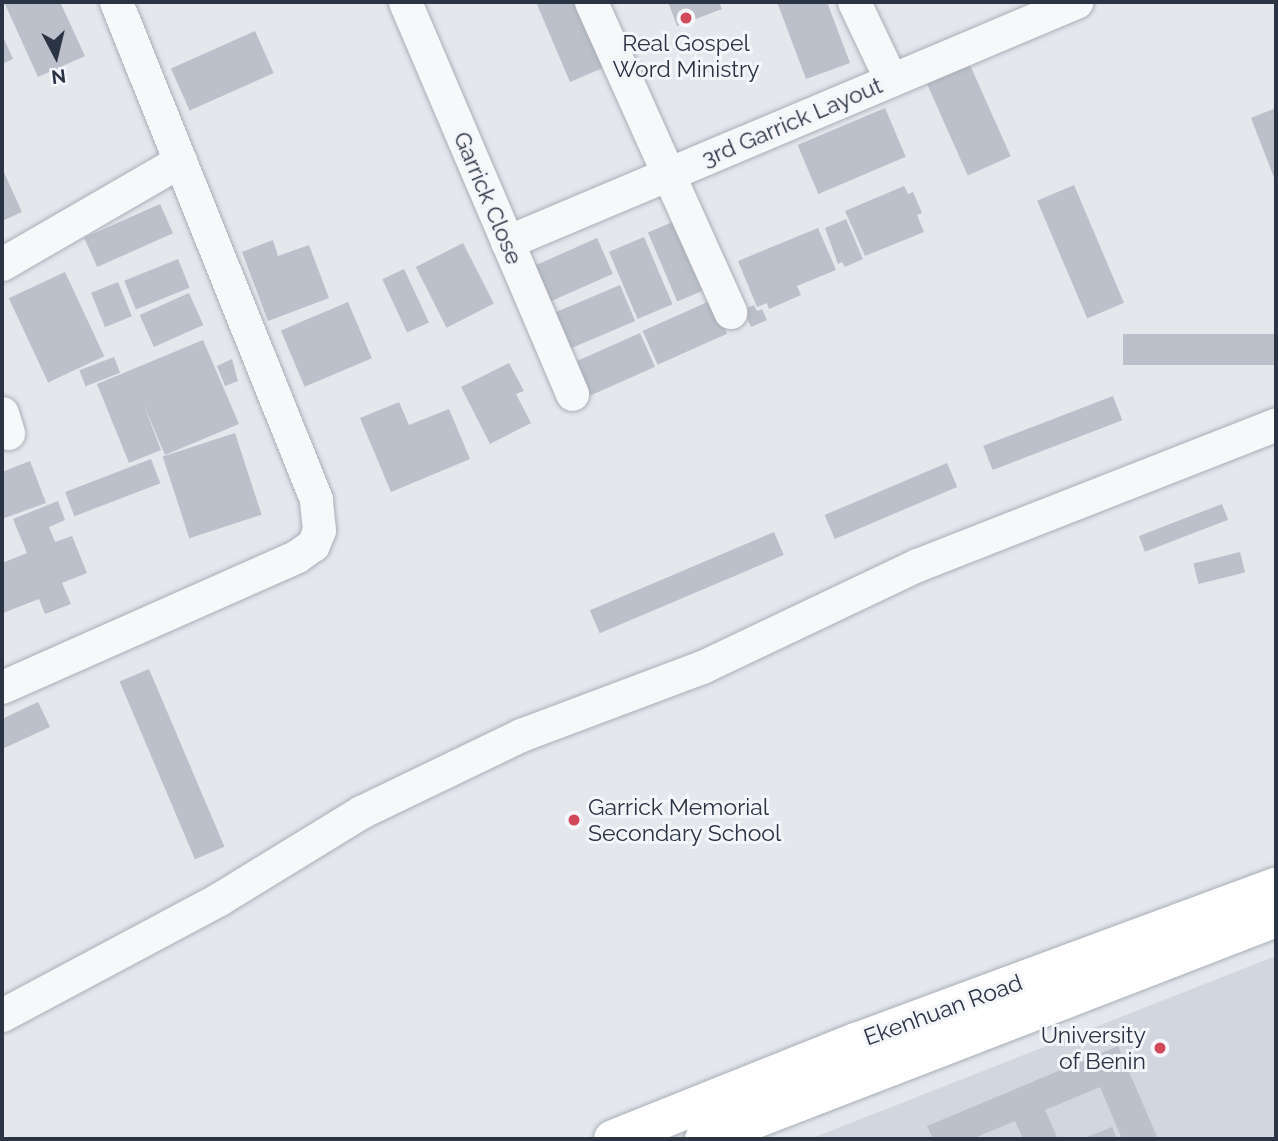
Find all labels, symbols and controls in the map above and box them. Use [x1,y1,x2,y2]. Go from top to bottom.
marker: Real Gospel Word Ministry [678,10,694,26]
north arrow [21,21,91,91]
place label: Real Gospel Word Ministry [612,29,760,83]
text: N [50,65,67,89]
street label: 3rd Garrick Layout [697,71,887,173]
street label: Garrick Close [448,128,528,268]
place label: Garrick Memorial Secondary School [588,793,782,847]
marker: Garrick Memorial Secondary School [566,812,582,828]
street label: Ekenhuan Road [860,969,1026,1051]
place label: University of Benin [1041,1021,1146,1075]
marker: University of Benin [1152,1040,1168,1056]

